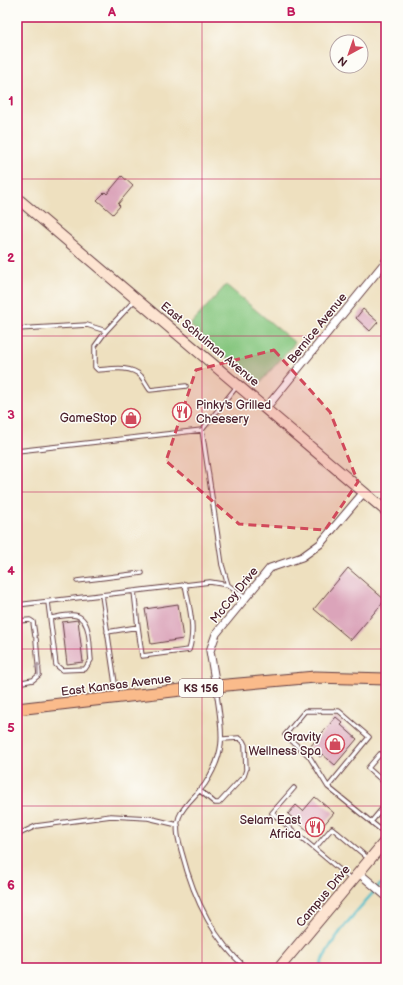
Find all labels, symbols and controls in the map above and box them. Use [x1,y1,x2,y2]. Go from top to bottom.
text: A [107,4,116,20]
text: B [286,4,296,20]
north arrow [329,34,369,74]
text: N [336,54,350,69]
text: 1 [8,93,14,109]
text: 2 [7,250,15,266]
street label: Bernice Avenue [284,290,350,367]
street label: East Schulman Avenue [157,299,262,390]
place label: Pinky's Grilled Cheesery [196,398,271,427]
restaurant icon: Pinky's Grilled Cheesery [171,401,193,423]
text: 3 [7,407,15,423]
shop icon: GameStop [120,407,142,429]
place label: GameStop [60,411,117,426]
text: 4 [7,563,15,579]
street label: McCoy Drive [207,564,262,626]
one-way arrow [34,663,42,676]
street label: East Kansas Avenue [60,671,172,700]
road number: KS 156 [179,679,223,697]
text: 5 [7,720,15,736]
place label: Gravity Wellness Spa [248,730,322,759]
shop icon: Gravity Wellness Spa [324,733,346,755]
place label: Selam East Africa [240,813,301,842]
restaurant icon: Selam East Africa [304,816,326,838]
street label: Campus Drive [293,862,354,930]
text: 6 [7,877,15,893]

